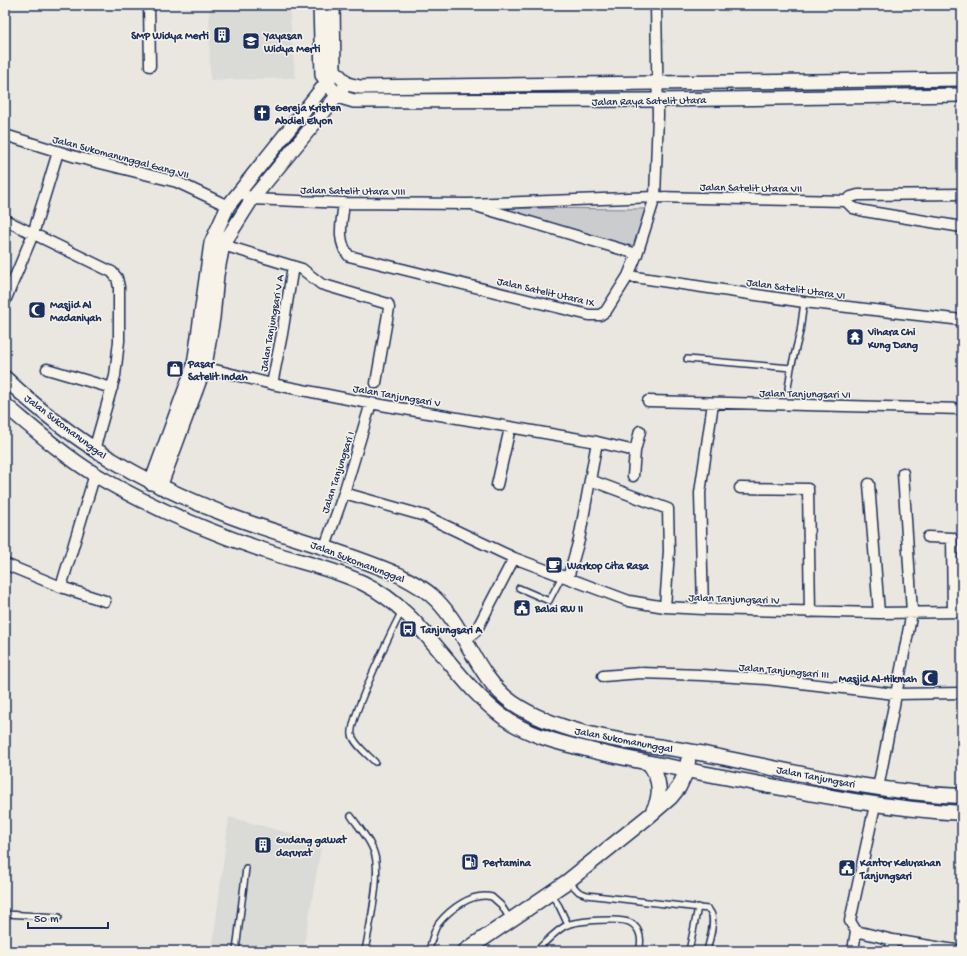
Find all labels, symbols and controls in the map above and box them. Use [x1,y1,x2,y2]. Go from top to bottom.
building icon: SMP Widya Merti [212,25,232,45]
place label: SMP Widya Merti [131,30,210,43]
school or university icon: Yayasan Widya Merti [241,31,261,51]
place label: Yayasan Widya Merti [262,31,321,56]
street label: Jalan Raya Satelit Utara [592,95,707,109]
place label: Gereja Kristen Abdiel Elyon [274,102,342,128]
church icon: Gereja Kristen Abdiel Elyon [252,103,272,123]
street label: Jalan Sukomanunggal Gang VII [51,134,190,182]
street label: Jalan Satelit Utara VII [700,182,803,196]
street label: Jalan Satelit Utara VIII [300,185,406,199]
street label: Jalan Tanjungsari V A [259,274,287,373]
street label: Jalan Satelit Utara IX [496,276,597,310]
street label: Jalan Satelit Utara VI [745,277,846,303]
mosque icon: Masjid Al Madaniyah [27,300,47,320]
place label: Masjid Al Madaniyah [50,300,101,325]
temple icon: Vihara Chi Kung Dang [845,327,865,347]
place label: Vihara Chi Kung Dang [867,327,919,353]
shop icon: Pasar Satelit Indah [165,359,185,379]
place label: Pasar Satelit Indah [187,359,248,384]
street label: Jalan Tanjungsari V [352,383,441,411]
street label: Jalan Tanjungsari VI [759,388,851,402]
street label: Jalan Sukomanunggal [21,393,109,463]
street label: Jalan Tanjungsari I [320,430,358,515]
street label: Jalan Sukomanunggal [309,539,407,587]
cafe icon: Warkop Cita Rasa [544,555,564,575]
place label: Warkop Cita Rasa [566,560,649,573]
street label: Jalan Tanjungsari IV [688,592,780,608]
public building icon: Balai RW II [512,598,532,618]
place label: Balai RW II [534,604,584,616]
bus stop icon: Tanjungsari A [398,619,418,639]
place label: Tanjungsari A [420,625,483,638]
street label: Jalan Tanjungsari III [738,662,830,682]
mosque icon: Masjid Al-Hikmah [920,668,940,688]
place label: Masjid Al-Hikmah [839,674,917,686]
street label: Jalan Sukomanunggal [574,726,674,756]
street label: Jalan Tanjungsari [775,764,856,792]
place label: Gudang gawat darurat [276,834,348,860]
building icon: Gudang gawat darurat [253,835,273,855]
fuel station icon: Pertamina [460,852,480,872]
place label: Pertamina [482,857,532,870]
place label: Kantor Kelurahan Tanjungsari [859,857,941,884]
public building icon: Kantor Kelurahan Tanjungsari [837,858,857,878]
scale bar [28,904,108,930]
text: 50 m [34,913,59,927]

